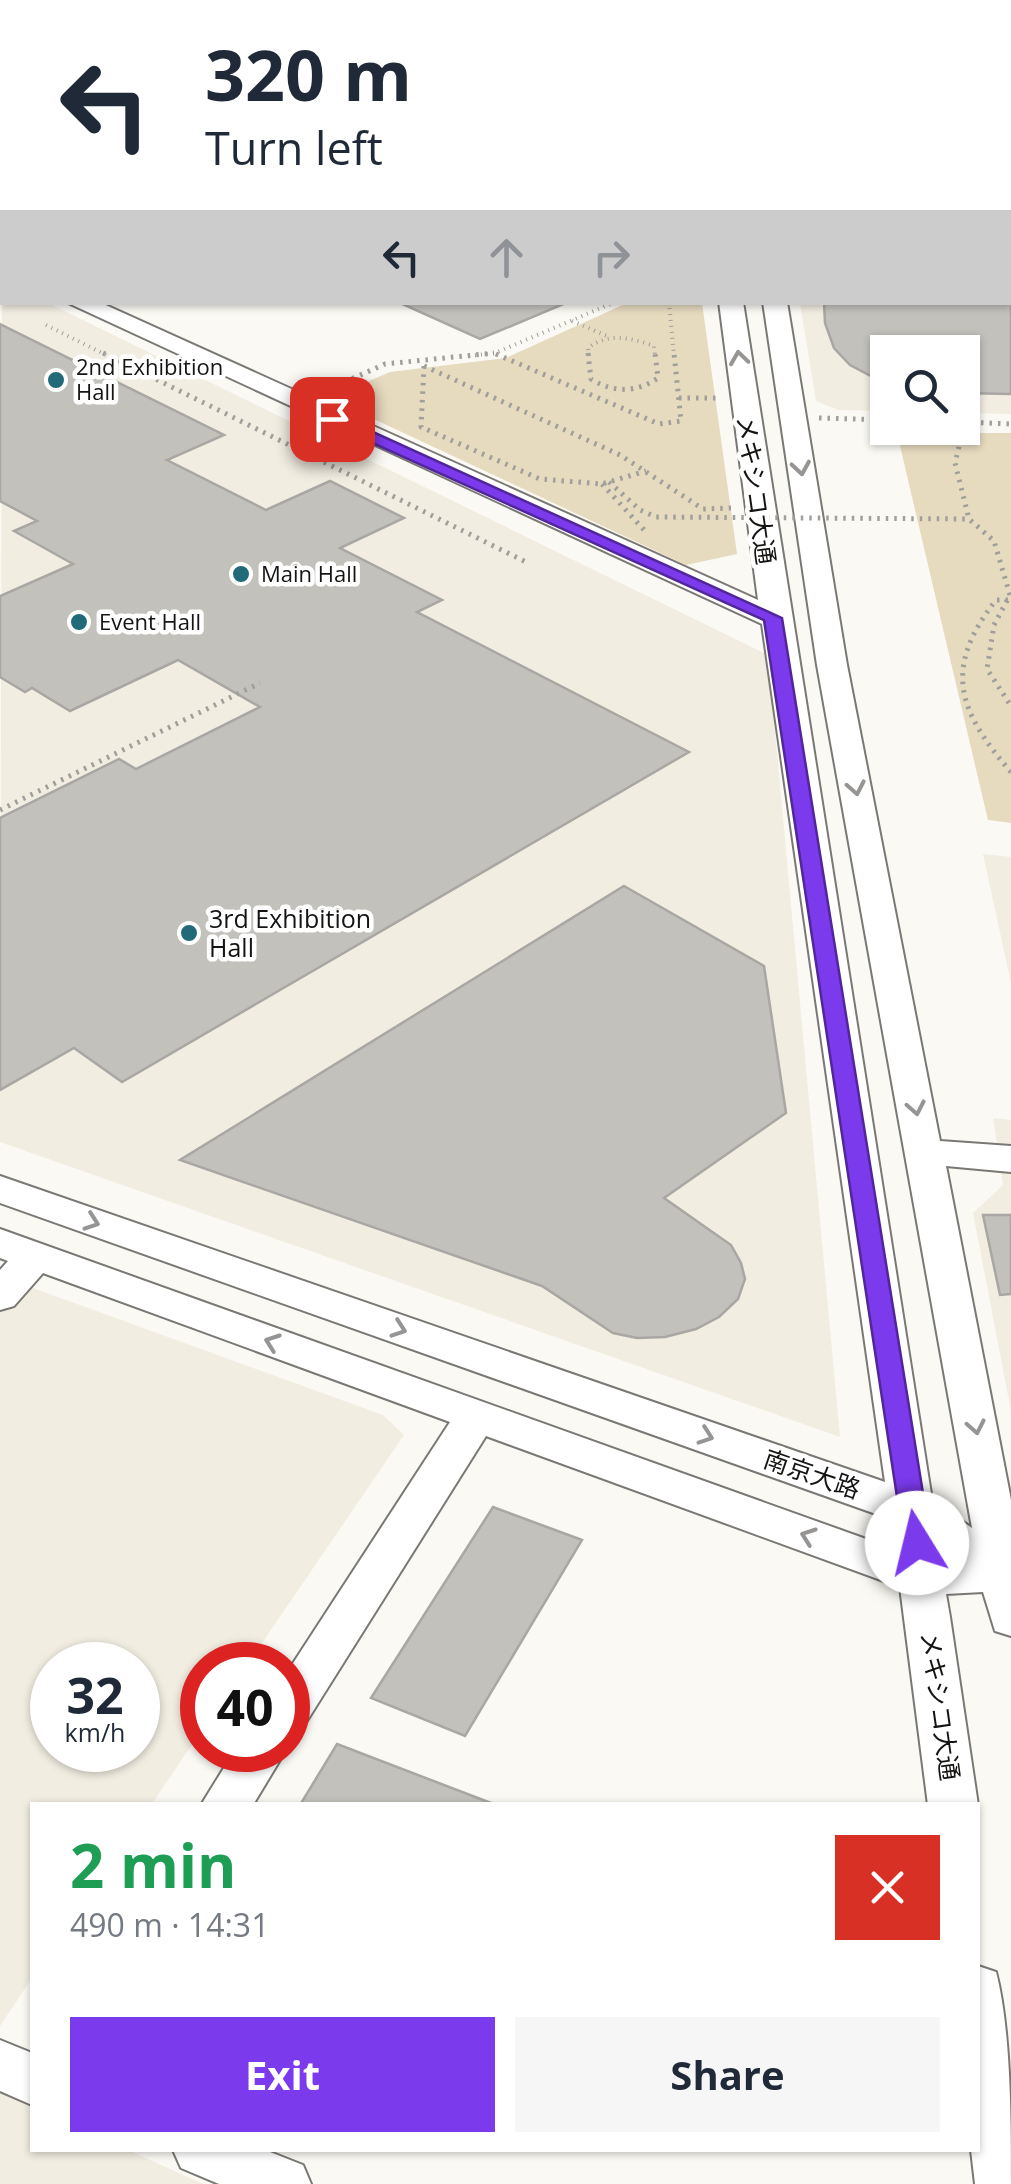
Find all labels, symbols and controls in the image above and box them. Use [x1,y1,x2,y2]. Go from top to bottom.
text: 320 m [205,26,412,122]
icon: left [40,40,170,170]
text: Turn left [205,117,383,178]
icon: left [374,230,429,285]
icon: ahead [479,230,534,285]
icon: right [584,230,639,285]
map controls [870,335,980,445]
button: search [870,335,980,445]
one-way arrow [729,350,750,367]
place label: 2nd Exhibition Hall [76,351,223,406]
marker: 2nd Exhibition Hall [45,369,67,391]
pin [290,377,375,462]
icon: arrive [305,392,360,447]
street label: メキシコ大通 [730,413,784,567]
one-way arrow [790,460,811,476]
place label: Main Hall [261,558,357,588]
marker: Main Hall [230,563,252,585]
place label: Event Hall [99,606,201,636]
marker: Event Hall [68,611,90,633]
one-way arrow [844,779,865,796]
place label: 3rd Exhibition Hall [209,901,371,964]
marker: 3rd Exhibition Hall [178,922,200,944]
one-way arrow [905,1099,926,1116]
one-way arrow [83,1210,100,1230]
one-way arrow [389,1317,406,1338]
one-way arrow [264,1333,281,1354]
one-way arrow [964,1418,985,1435]
one-way arrow [696,1425,713,1445]
street label: 南京大路 [760,1441,865,1505]
position arrow [865,1491,969,1595]
one-way arrow [800,1527,817,1548]
street label: メキシコ大通 [914,1629,968,1783]
speed limit sign: 40 [180,1642,310,1772]
text: 32 [66,1661,124,1729]
text: km/h [65,1715,125,1749]
text: 2 min [70,1824,237,1906]
button: close [835,1835,940,1940]
text: 490 m · 14:31 [70,1903,269,1946]
button: Exit [70,2017,495,2132]
button: Share [515,2017,940,2132]

